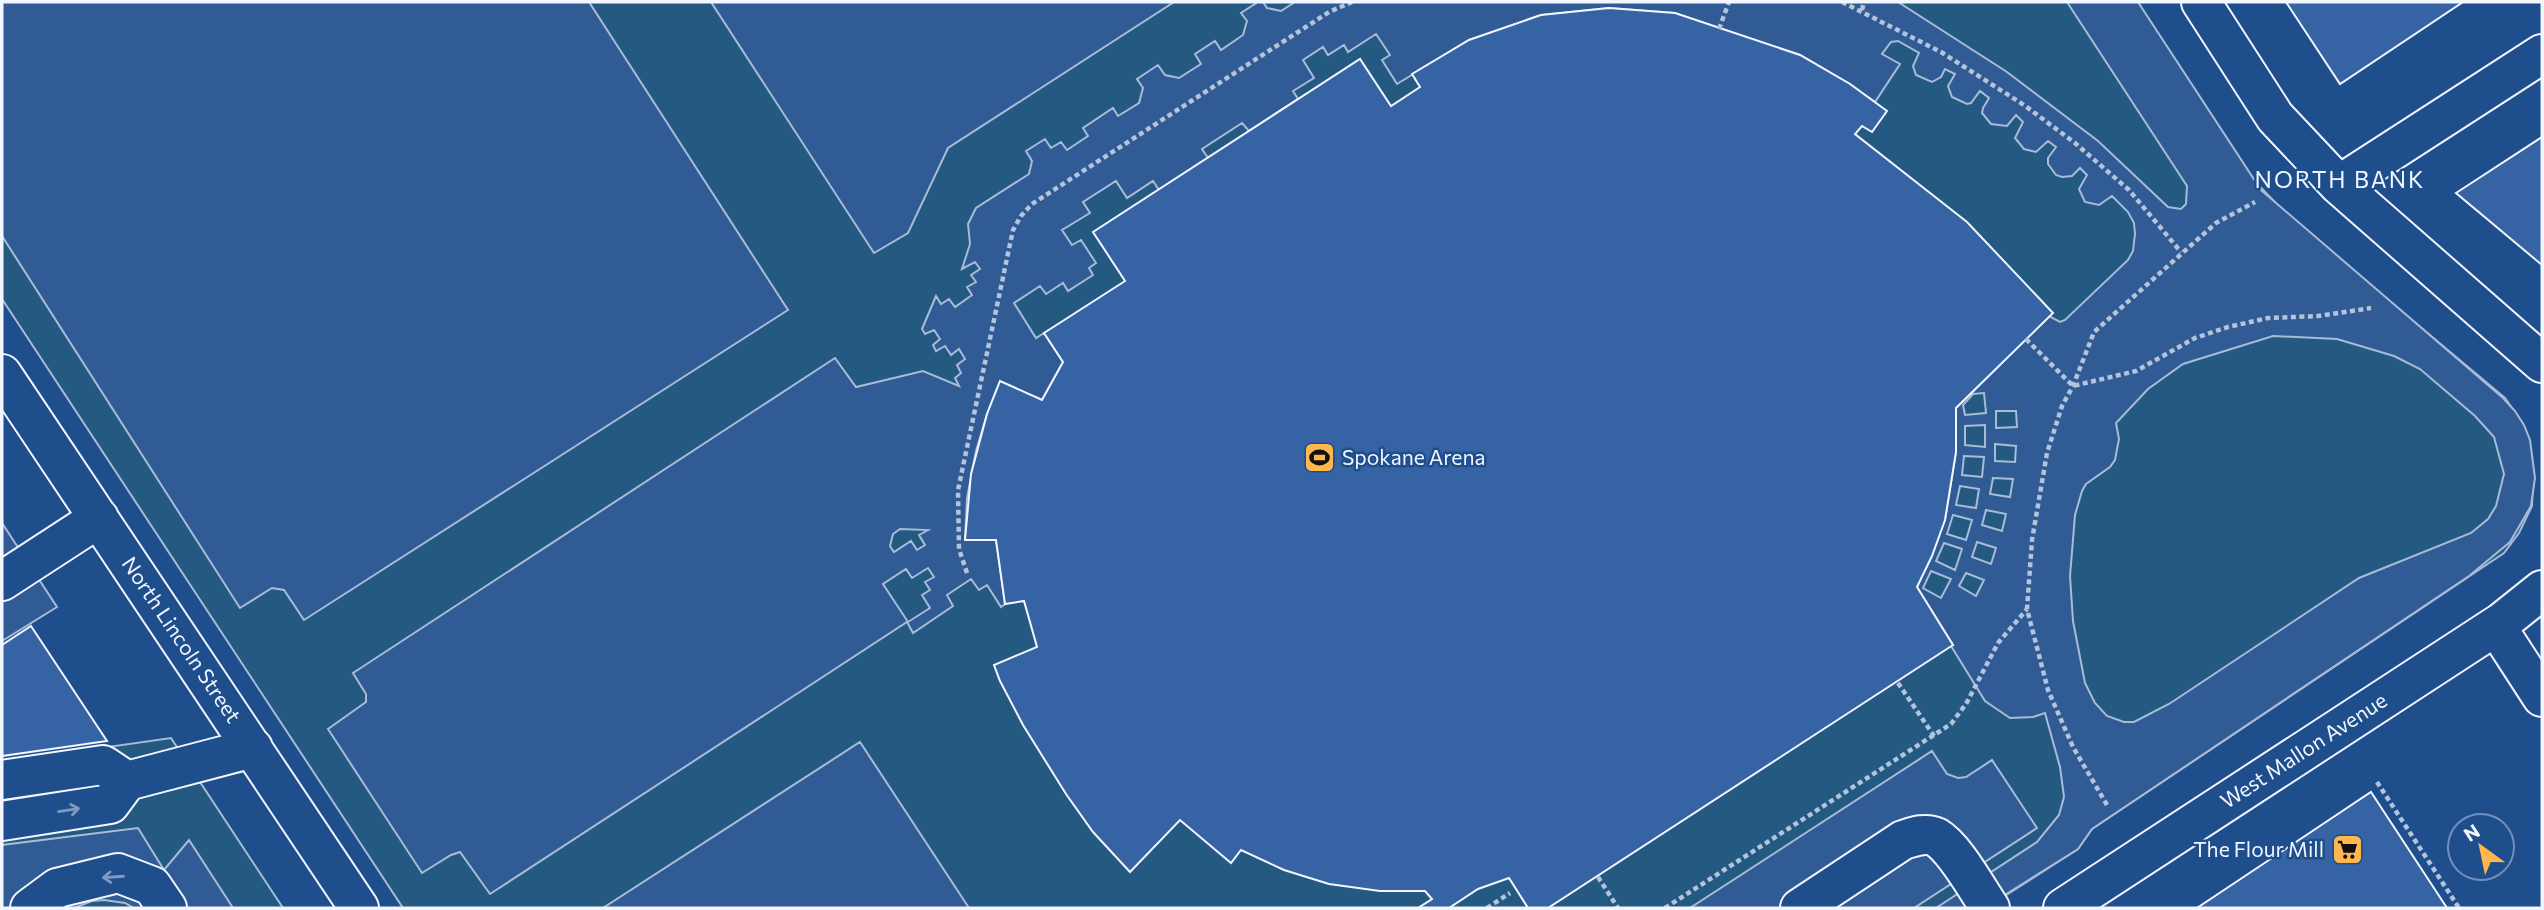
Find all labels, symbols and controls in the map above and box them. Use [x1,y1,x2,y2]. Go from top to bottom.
district label: NORTH BANK [2255,165,2425,193]
sports icon: Spokane Arena [1302,441,1336,475]
place label: Spokane Arena [1342,444,1485,469]
street label: North Lincoln Street [117,552,247,727]
street label: West Mallon Avenue [2215,687,2391,813]
one-way arrow [57,804,80,817]
north arrow [2446,812,2516,882]
text: N [2459,819,2484,846]
supermarket icon: The Flour Mill [2330,833,2364,867]
place label: The Flour Mill [2193,836,2324,861]
one-way arrow [102,870,125,883]

